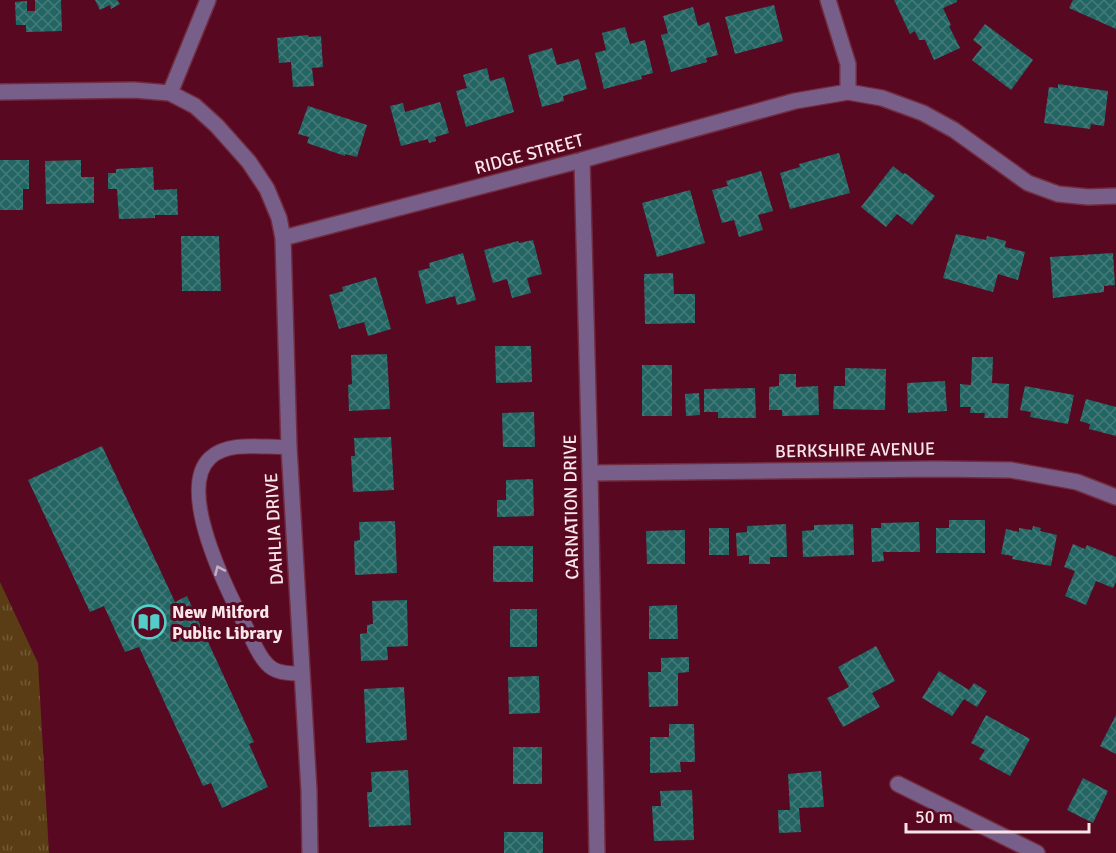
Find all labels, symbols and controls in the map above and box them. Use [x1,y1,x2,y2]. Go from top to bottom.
street label: RIDGE STREET [472,129,586,179]
street label: CARNATION DRIVE [559,434,583,580]
street label: BERKSHIRE AVENUE [775,438,935,462]
street label: DAHLIA DRIVE [260,472,288,586]
one-way arrow [215,566,227,577]
place label: New Milford Public Library [172,601,282,644]
library icon: New Milford Public Library [131,604,167,640]
scale bar [906,796,1089,834]
text: 50 m [915,806,953,828]

